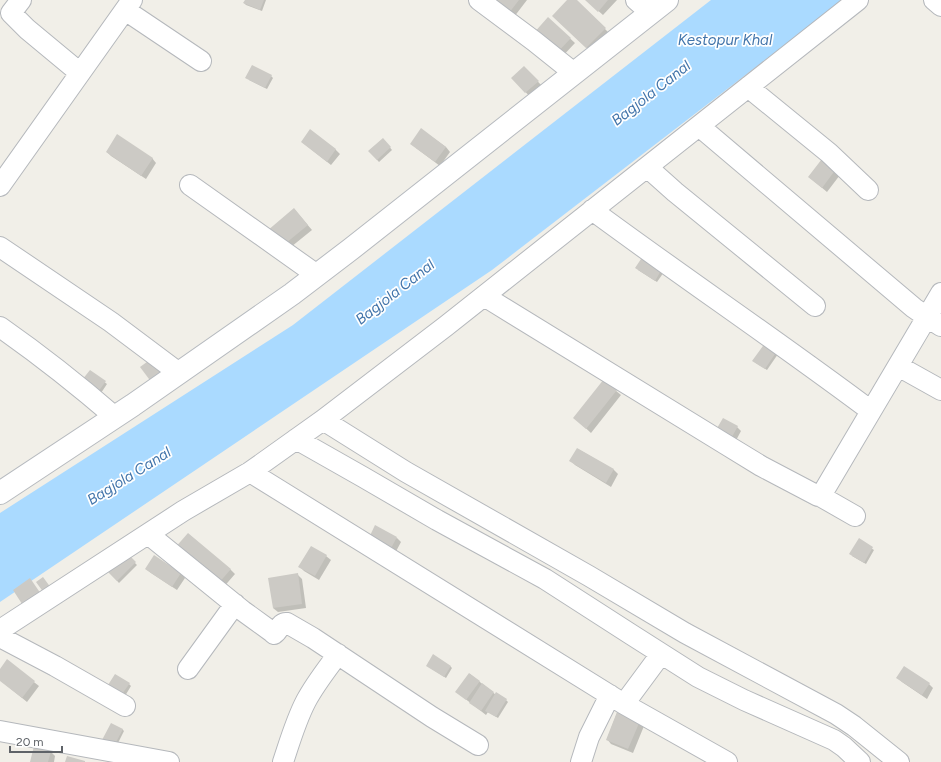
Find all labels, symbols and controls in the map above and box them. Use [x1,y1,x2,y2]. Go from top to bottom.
water label: Kestopur Khal [678,31,773,49]
water label: Bagjola Canal [608,56,695,129]
water label: Bagjola Canal [352,255,439,328]
water label: Bagjola Canal [84,443,175,509]
scale bar [10,728,62,754]
text: 20 m [16,735,44,749]

